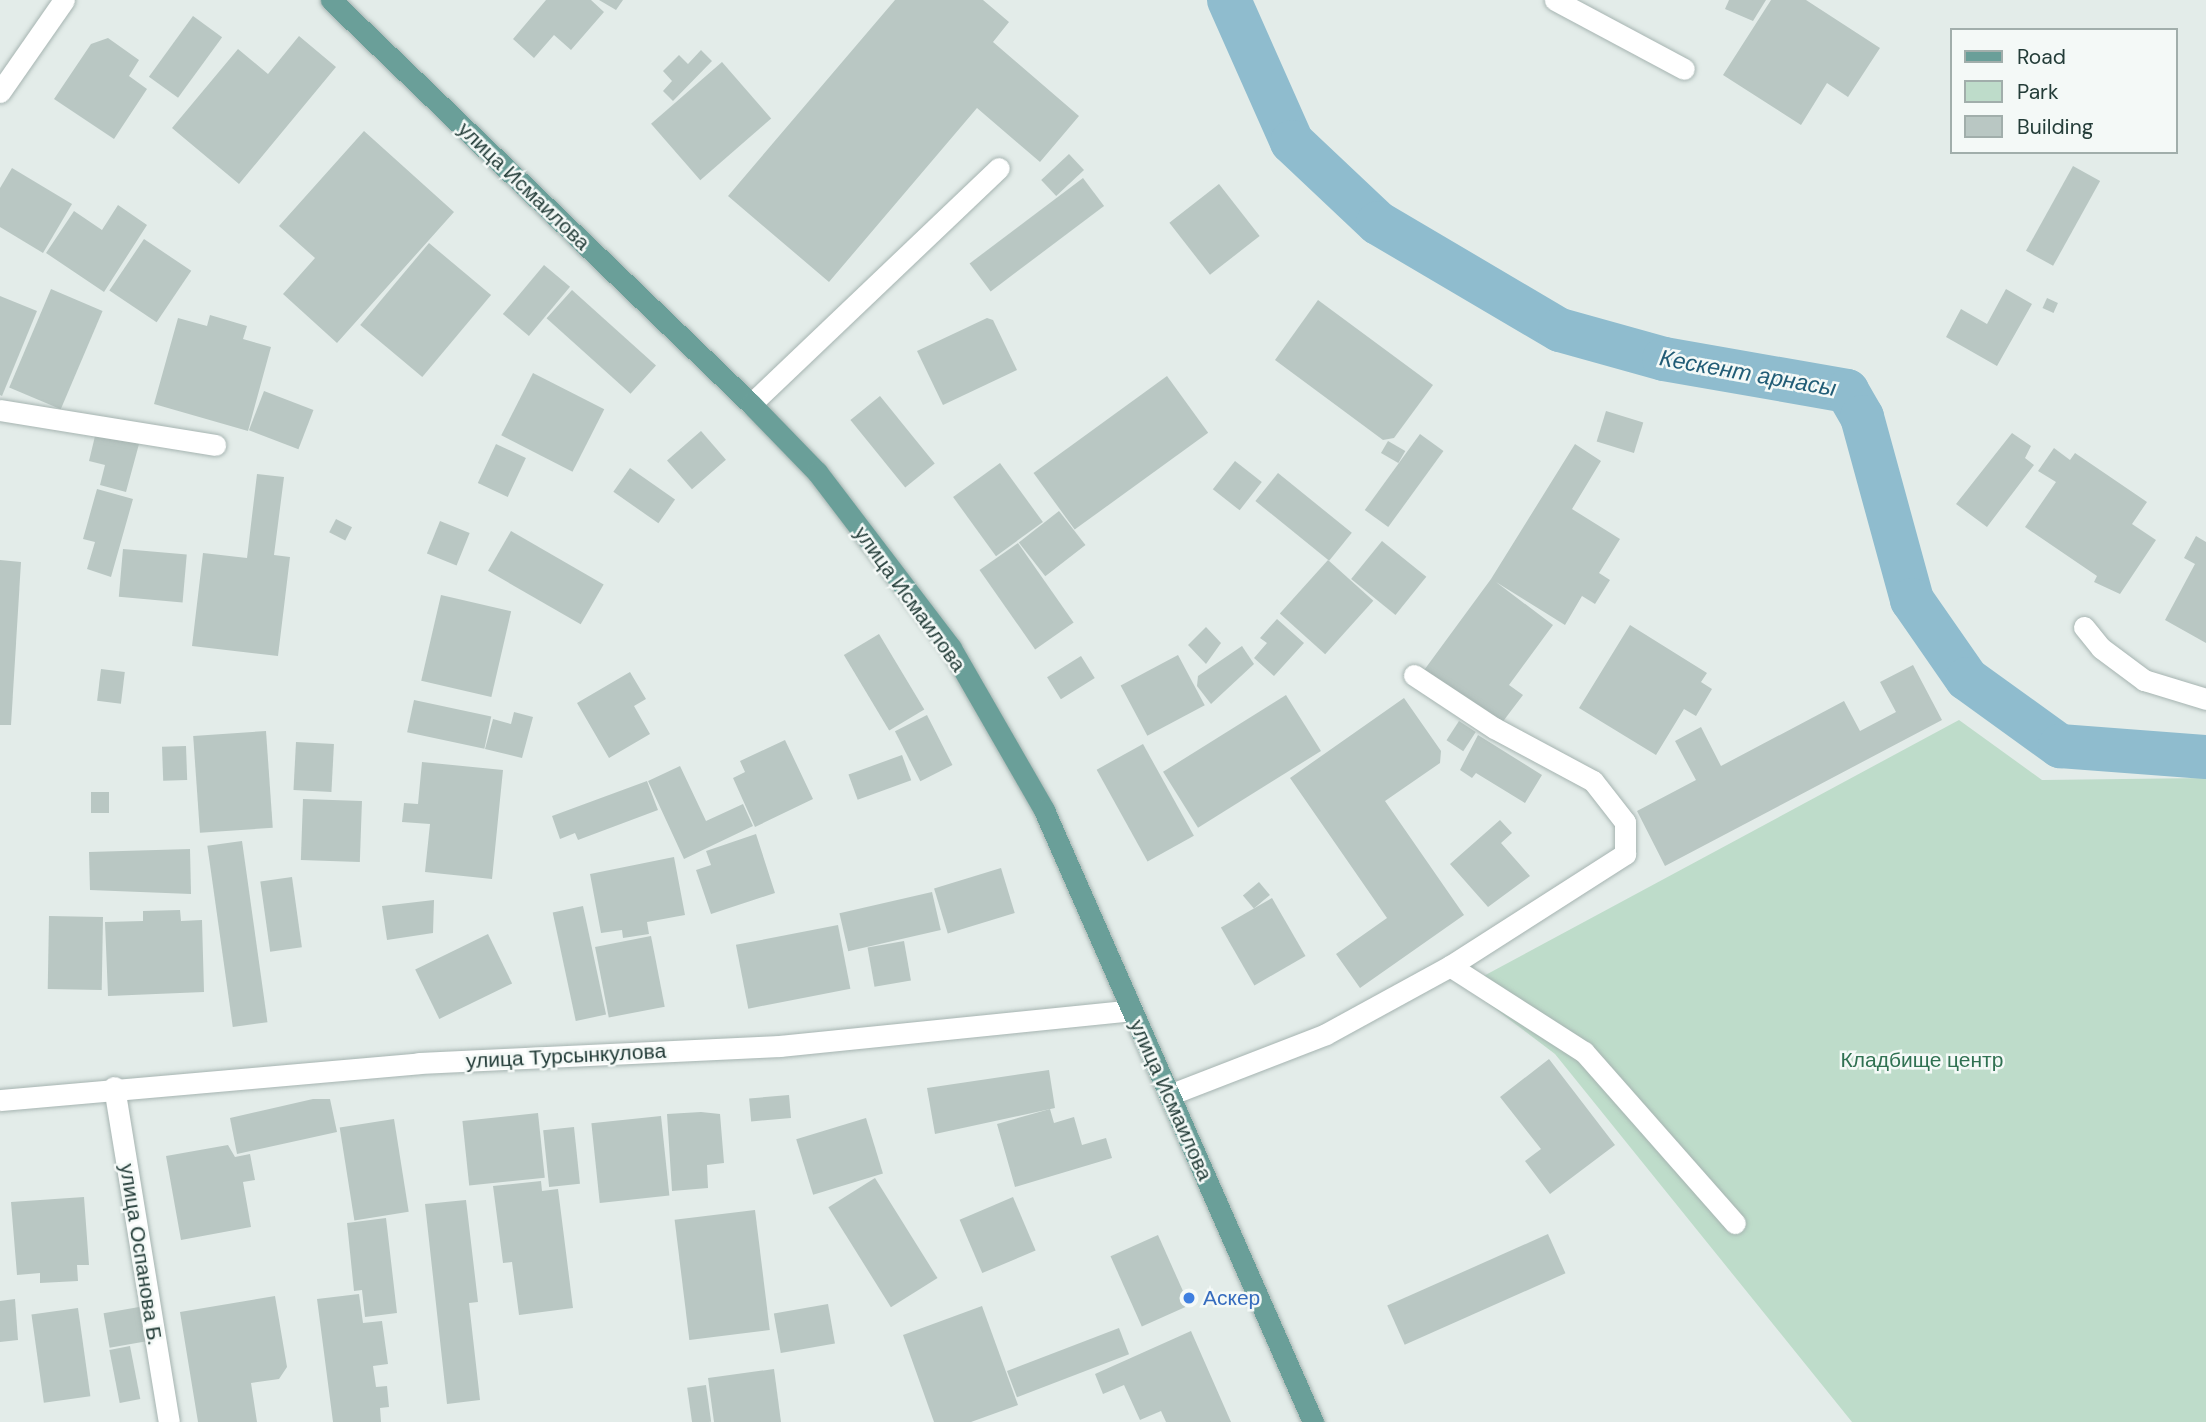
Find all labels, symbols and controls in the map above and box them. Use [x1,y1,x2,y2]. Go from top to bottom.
legend [1951,28,2178,154]
text: Road [2017,43,2066,71]
text: Park [2017,78,2058,106]
text: Building [2017,113,2093,141]
street label: улица Исмаилова [453,117,595,255]
water label: Кескент арнасы [1657,344,1839,402]
street label: улица Исмаилова [849,521,971,677]
street label: улица Исмаилова [1124,1016,1218,1184]
street label: улица Турсынкулова [465,1038,667,1074]
park label: Кладбище центр [1841,1047,2003,1073]
street label: улица Оспанова Б. [114,1162,168,1346]
place label: Аскер [1203,1285,1260,1311]
marker: Аскер [1181,1290,1197,1306]

